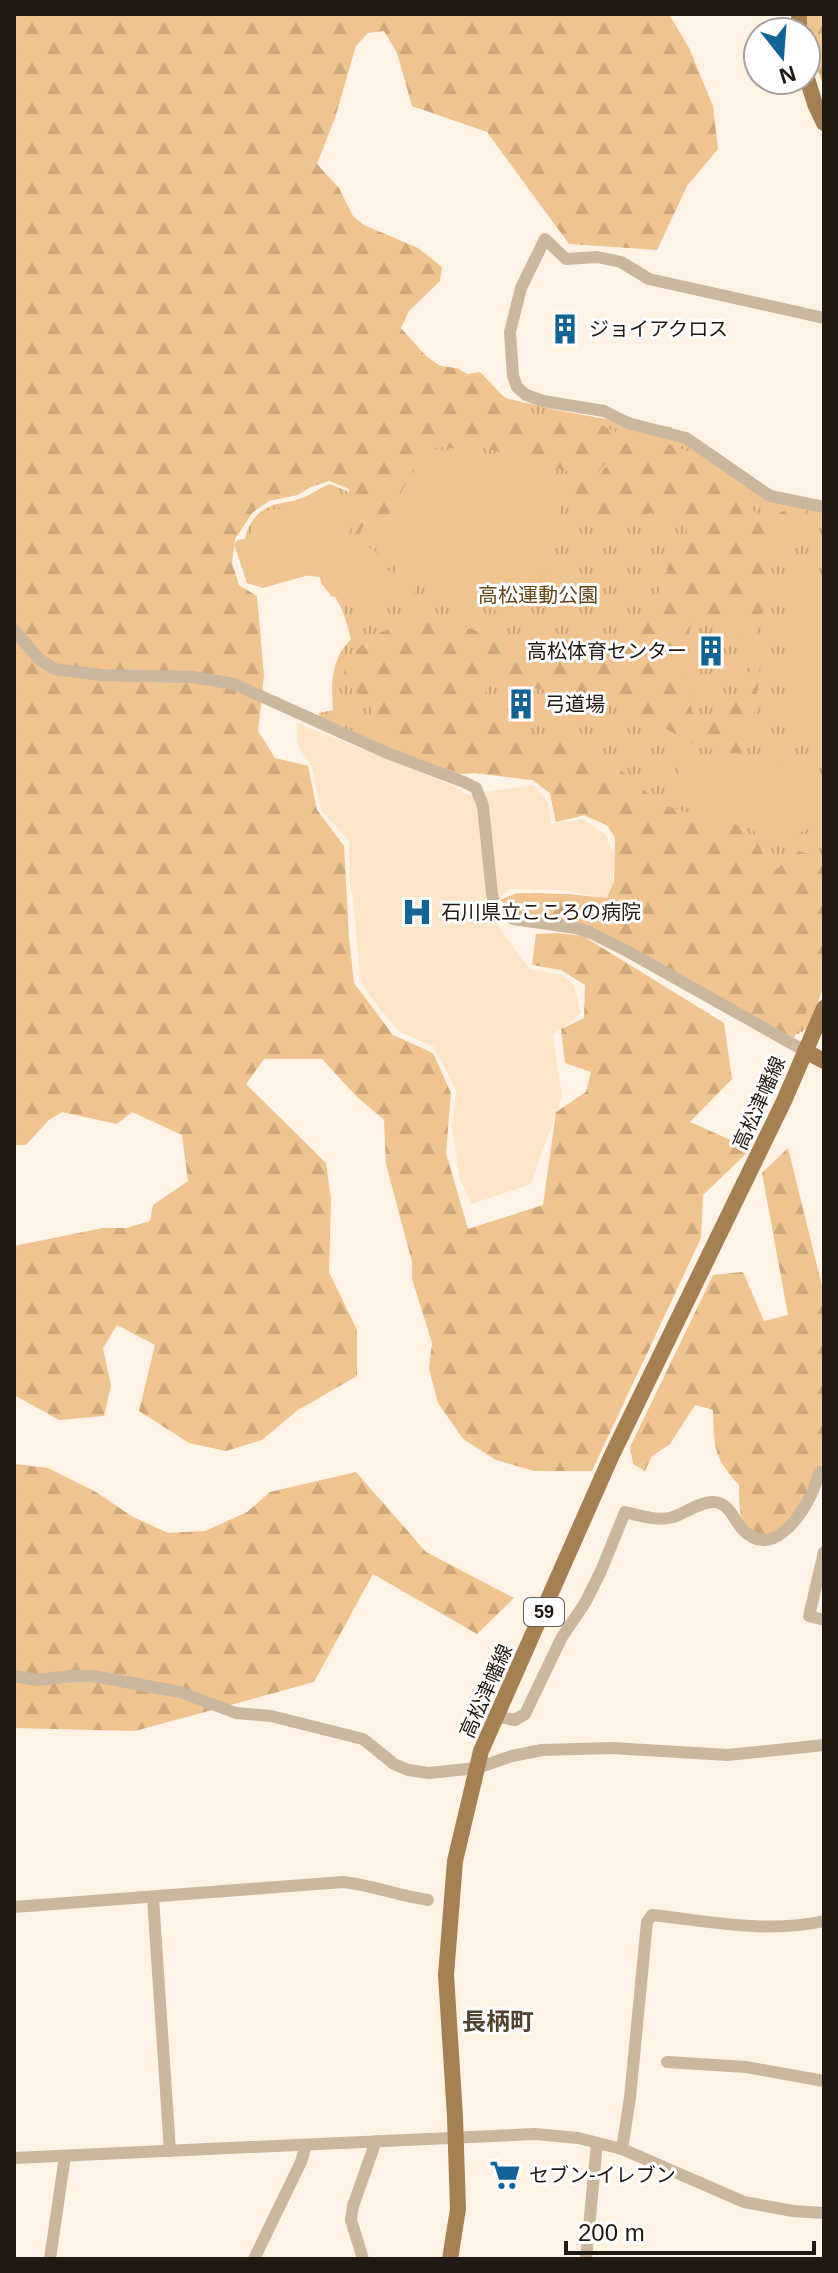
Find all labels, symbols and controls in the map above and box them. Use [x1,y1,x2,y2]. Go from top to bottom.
north arrow [742,16,822,96]
text: N [776,60,799,89]
building icon: ジョイアクロス [548,312,582,346]
place label: ジョイアクロス [589,318,728,340]
park label: 高松運動公園 [478,584,598,606]
building icon: 高松体育センター [694,634,728,668]
place label: 高松体育センター [527,640,687,662]
building icon: 弓道場 [504,687,538,721]
place label: 弓道場 [545,693,605,715]
hospital icon: 石川県立こころの病院 [400,895,434,929]
place label: 石川県立こころの病院 [441,901,641,923]
street label: 高松津幡線 [729,1053,789,1153]
road number: 59 [524,1598,564,1626]
street label: 高松津幡線 [456,1641,516,1741]
district label: 長柄町 [462,2008,534,2035]
supermarket icon: セブン-イレブン [488,2158,522,2192]
place label: セブン-イレブン [529,2164,676,2186]
scale bar [566,2205,814,2255]
text: 200 m [578,2219,645,2246]

